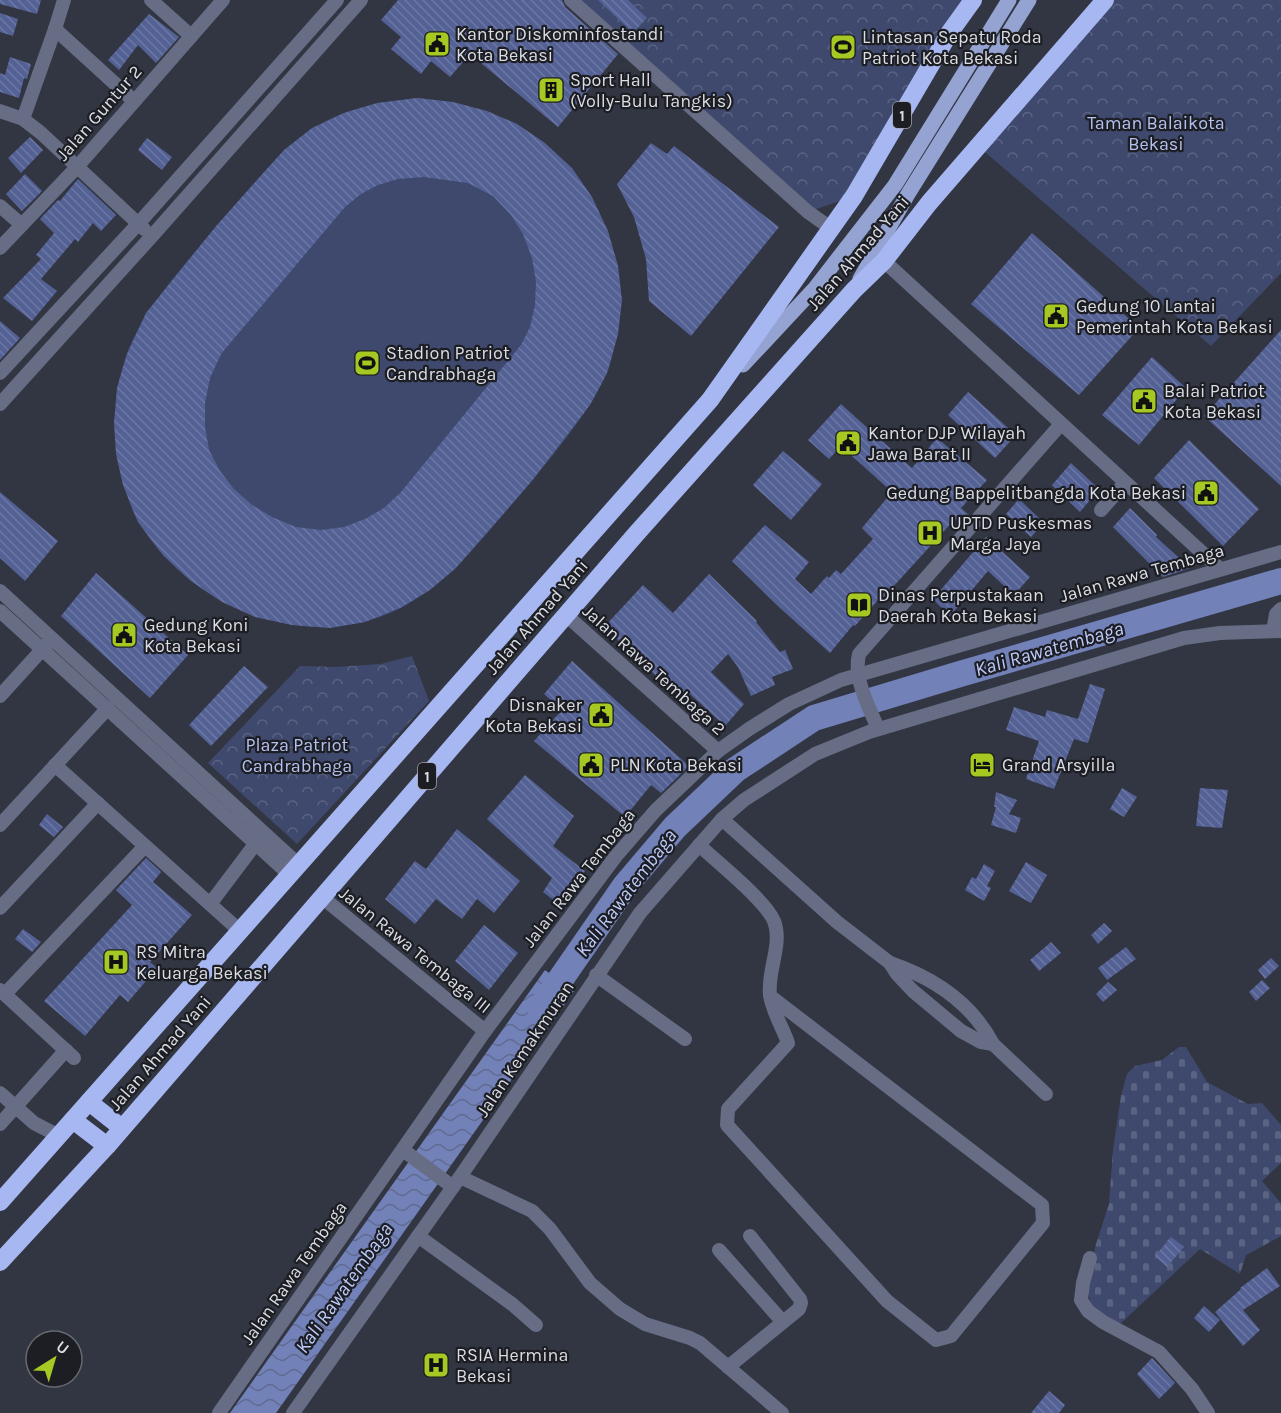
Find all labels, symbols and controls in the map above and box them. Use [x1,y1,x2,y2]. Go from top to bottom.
place label: Kantor Diskominfostandi Kota Bekasi [456,23,664,66]
place label: Lintasan Sepatu Roda Patriot Kota Bekasi [862,26,1042,69]
public building icon: Kantor Diskominfostandi Kota Bekasi [422,29,452,59]
sports icon: Lintasan Sepatu Roda Patriot Kota Bekasi [828,32,858,62]
street label: Jalan Guntur 2 [51,61,147,165]
place label: Sport Hall (Volly-Bulu Tangkis) [570,69,733,112]
building icon: Sport Hall (Volly-Bulu Tangkis) [536,75,566,105]
road number: 1 [893,102,911,128]
park label: Taman Balaikota Bekasi [1087,112,1225,155]
street label: Jalan Ahmad Yani [802,191,914,315]
place label: Gedung 10 Lantai Pemerintah Kota Bekasi [1076,295,1273,338]
public building icon: Gedung 10 Lantai Pemerintah Kota Bekasi [1041,301,1071,331]
place label: Stadion Patriot Candrabhaga [386,342,510,385]
sports icon: Stadion Patriot Candrabhaga [352,348,382,378]
place label: Balai Patriot Kota Bekasi [1164,380,1265,423]
public building icon: Balai Patriot Kota Bekasi [1129,386,1159,416]
place label: Kantor DJP Wilayah Jawa Barat II [868,422,1026,465]
public building icon: Kantor DJP Wilayah Jawa Barat II [833,428,863,458]
public building icon: Gedung Bappelitbangda Kota Bekasi [1191,478,1221,508]
place label: Gedung Bappelitbangda Kota Bekasi [886,482,1186,504]
place label: UPTD Puskesmas Marga Jaya [950,512,1092,555]
hospital icon: UPTD Puskesmas Marga Jaya [915,518,945,548]
street label: Jalan Rawa Tembaga [1057,539,1227,607]
street label: Jalan Ahmad Yani [481,555,593,679]
place label: Dinas Perpustakaan Daerah Kota Bekasi [878,584,1044,627]
library icon: Dinas Perpustakaan Daerah Kota Bekasi [844,590,874,620]
street label: Jalan Rawa Tembaga 2 [578,600,730,740]
place label: Gedung Koni Kota Bekasi [144,614,249,657]
water label: Kali Rawatembaga [972,617,1126,681]
public building icon: Gedung Koni Kota Bekasi [109,620,139,650]
place label: Disnaker Kota Bekasi [485,694,582,737]
public building icon: Disnaker Kota Bekasi [586,700,616,730]
park label: Plaza Patriot Candrabhaga [242,734,352,777]
public building icon: PLN Kota Bekasi [576,750,606,780]
hotel icon: Grand Arsyilla [967,750,997,780]
place label: PLN Kota Bekasi [610,754,742,776]
place label: Grand Arsyilla [1002,754,1116,776]
road number: 1 [418,763,436,789]
street label: Jalan Rawa Tembaga [518,804,640,952]
water label: Kali Rawatembaga [571,825,681,961]
street label: Jalan Rawa Tembaga III [335,882,495,1018]
place label: RS Mitra Keluarga Bekasi [136,941,268,984]
hospital icon: RS Mitra Keluarga Bekasi [101,947,131,977]
street label: Jalan Kemakmuran [471,977,579,1121]
street label: Jalan Ahmad Yani [104,991,216,1115]
street label: Jalan Rawa Tembaga [236,1197,352,1349]
water label: Kali Rawatembaga [291,1218,397,1358]
north arrow [24,1329,84,1389]
text: U [53,1337,73,1358]
place label: RSIA Hermina Bekasi [456,1344,568,1387]
hospital icon: RSIA Hermina Bekasi [421,1350,451,1380]

